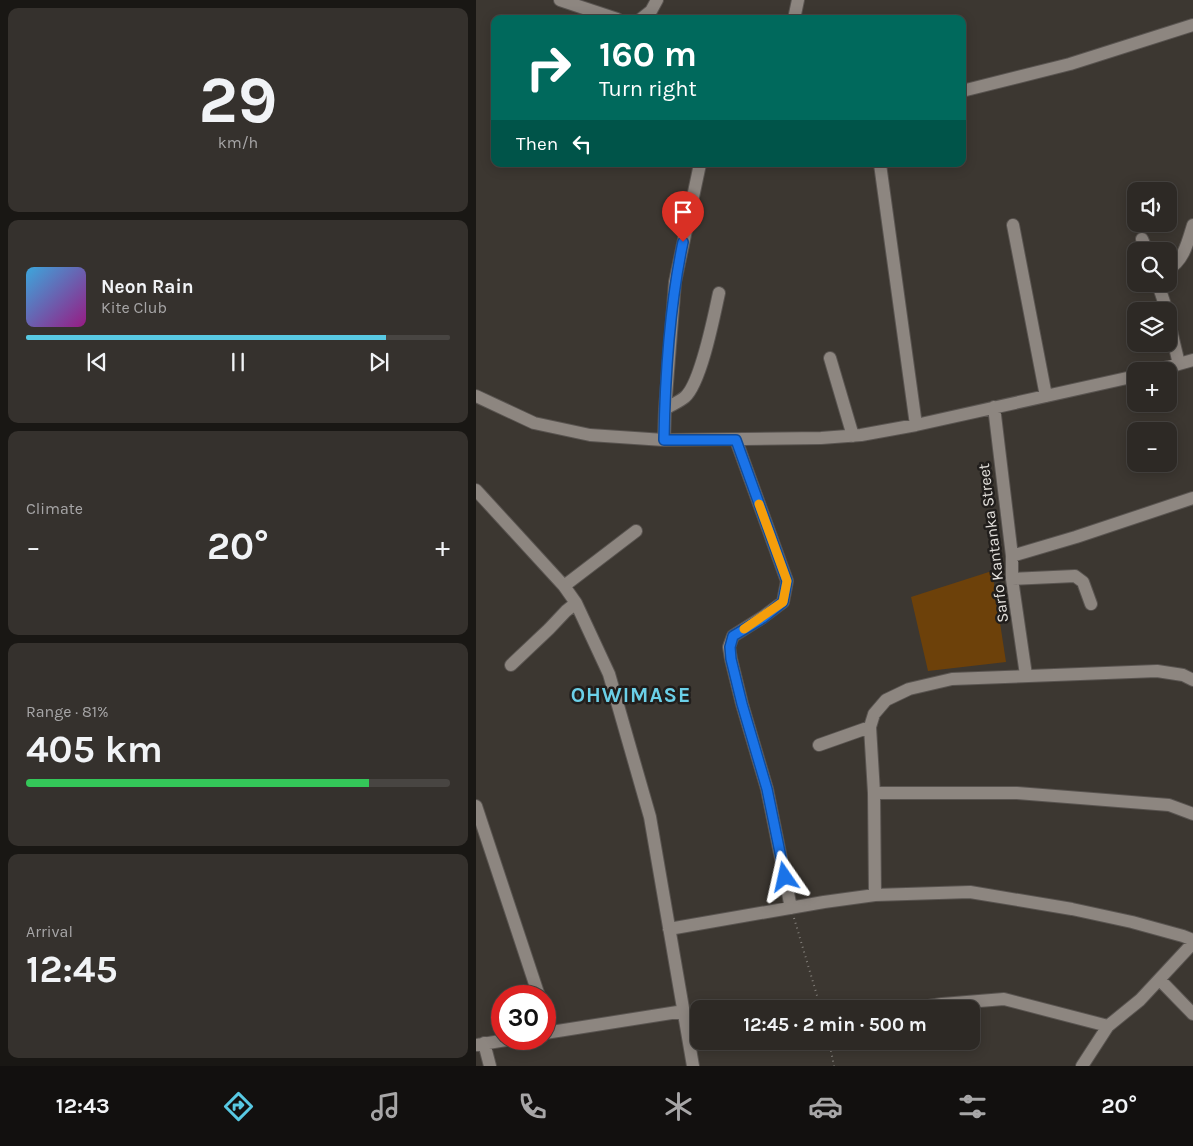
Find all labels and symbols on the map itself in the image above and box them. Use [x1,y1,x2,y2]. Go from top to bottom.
pin [662,191,704,242]
street label: Sarfo Kantanka Street [974,462,1012,624]
district label: OHWIMASE [571,683,691,707]
position arrow [758,850,810,902]
speed limit sign: 30 [491,985,556,1050]

